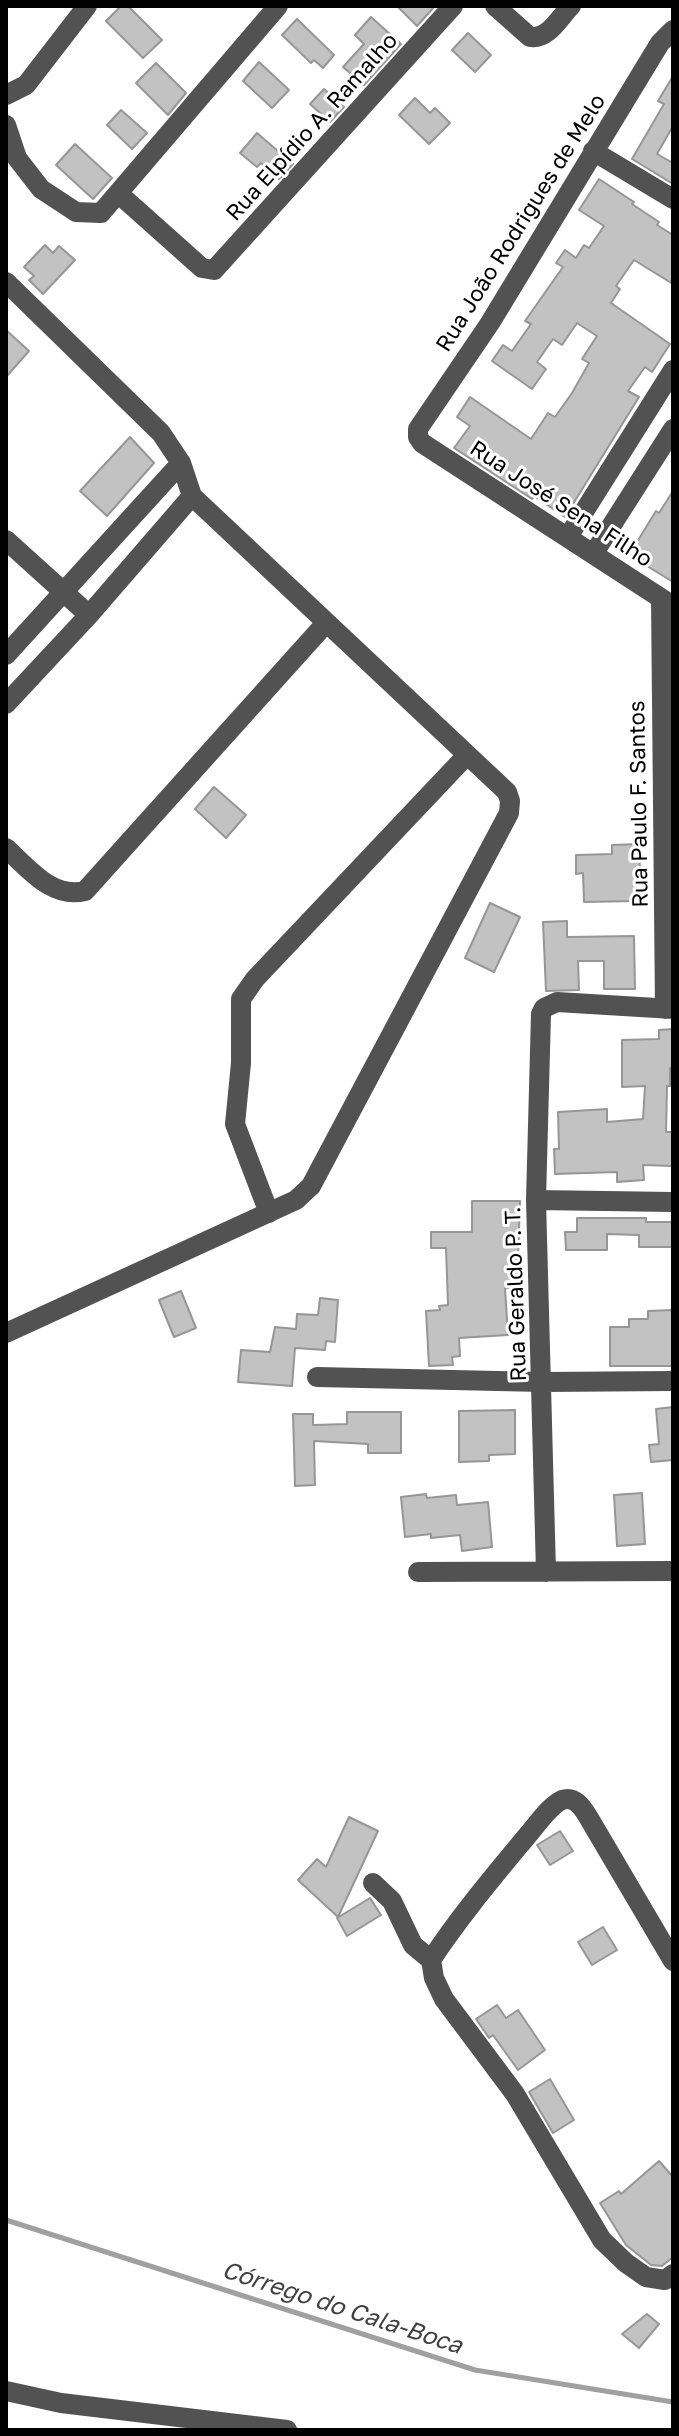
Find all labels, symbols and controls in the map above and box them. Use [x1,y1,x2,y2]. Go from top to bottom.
street label: Rua Elpídio A. Ramalho [221,28,403,226]
street label: Rua João Rodrigues de Melo [431,89,611,357]
street label: Rua José Sena Filho [465,435,657,573]
street label: Rua Paulo F. Santos [624,700,654,908]
street label: Rua Geraldo P. T. [500,1206,532,1382]
water label: Córrego do Cala-Boca [218,2256,466,2360]

